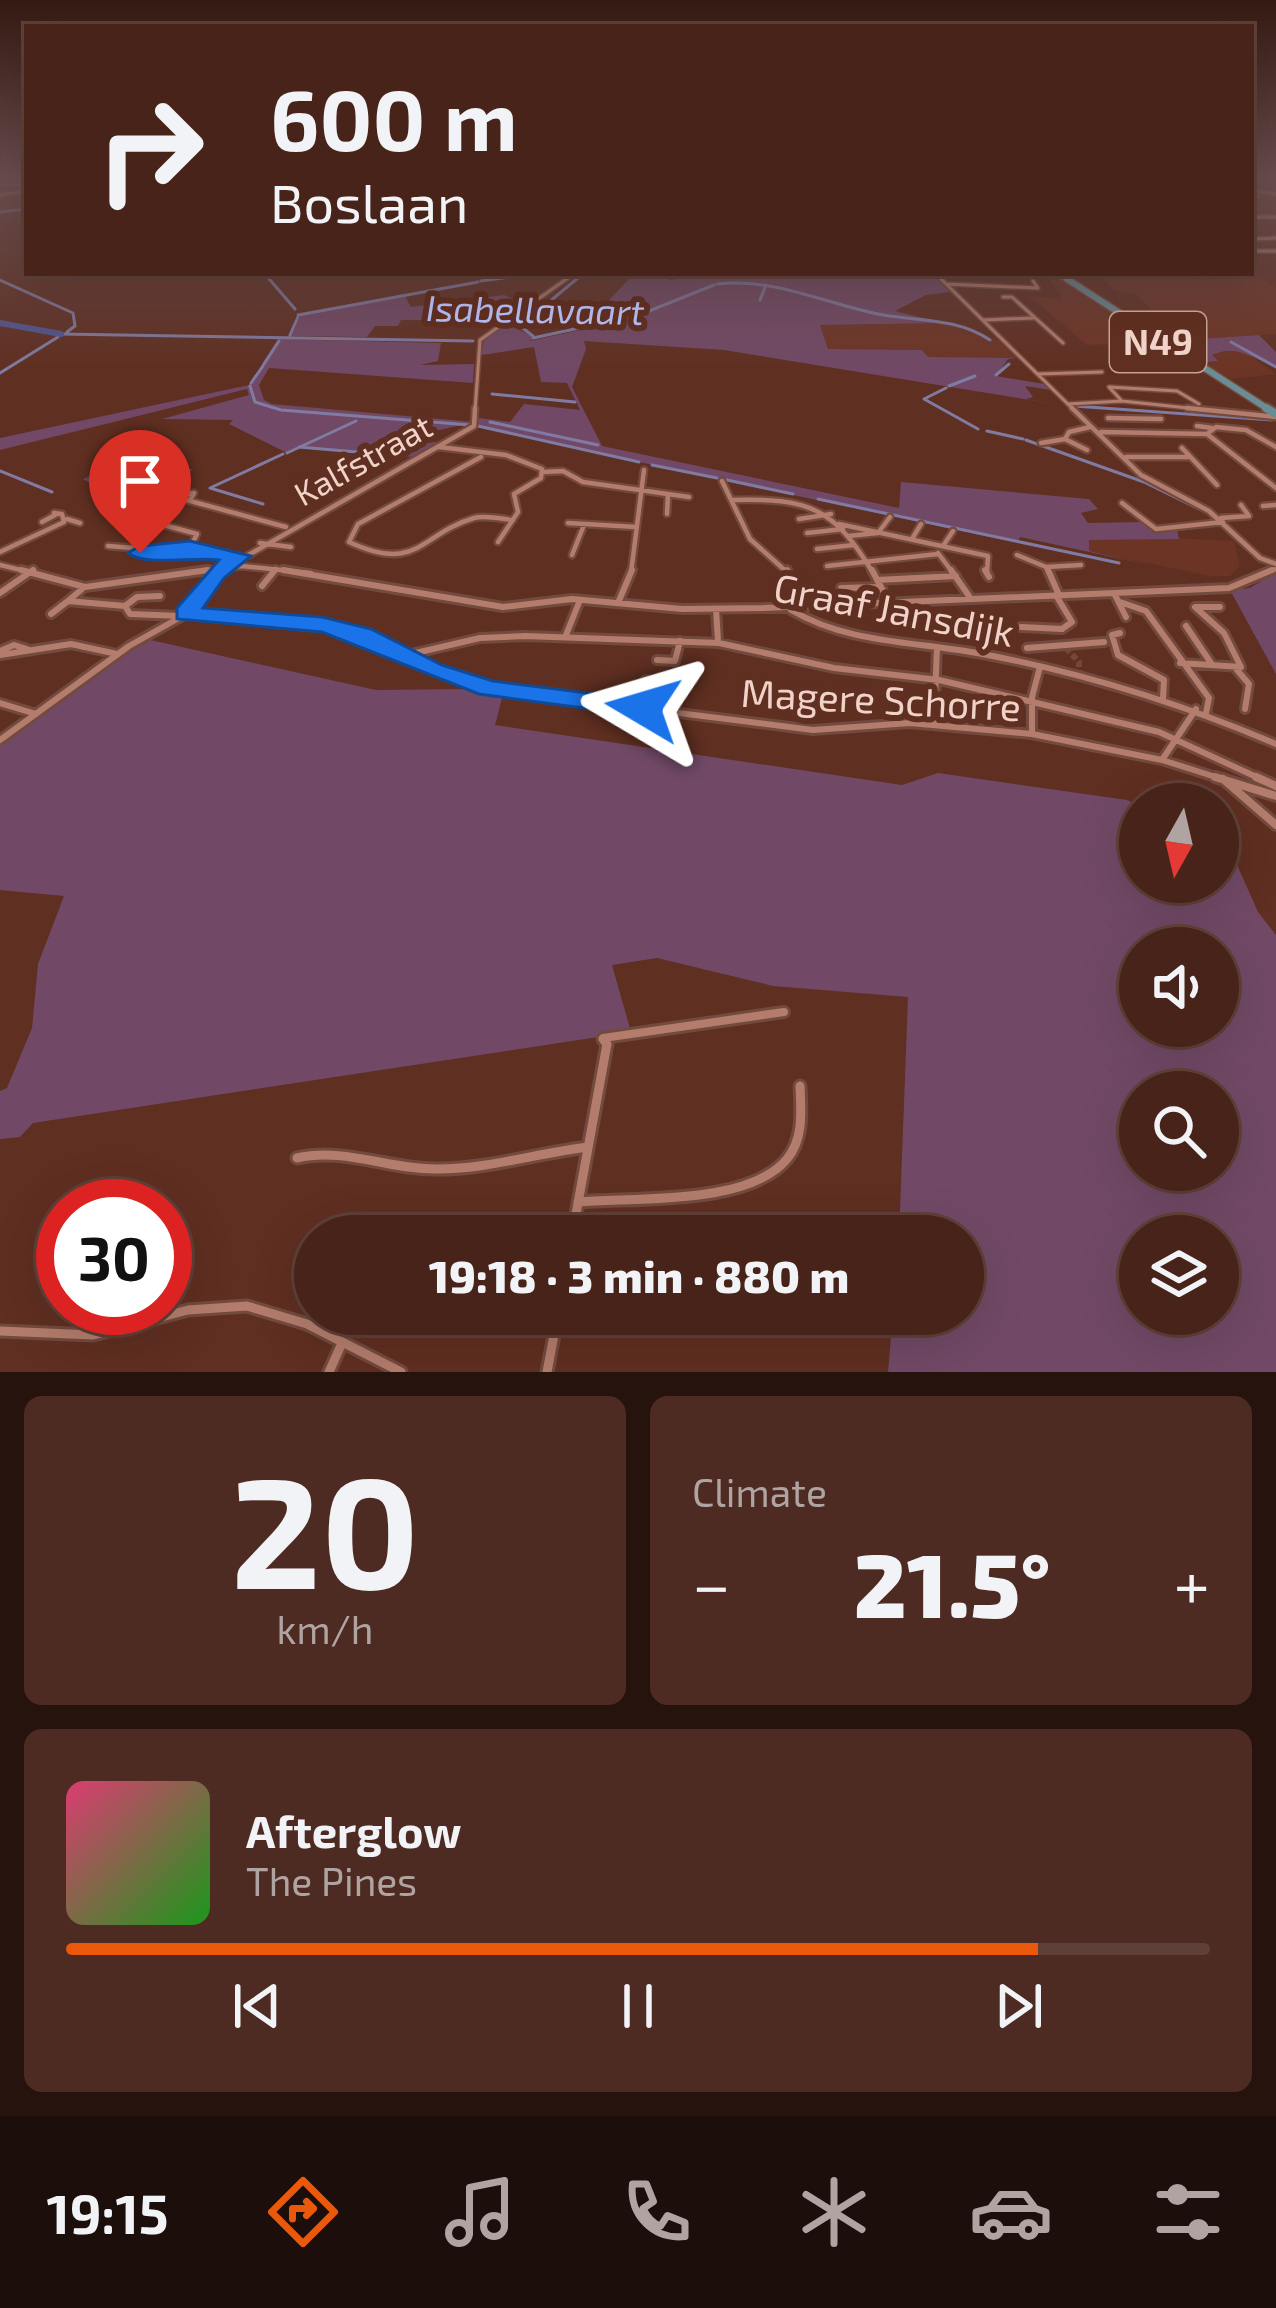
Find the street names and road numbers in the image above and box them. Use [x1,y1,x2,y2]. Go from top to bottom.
road number: N49 [1110,312,1206,372]
street label: Kalfstraat [287,405,438,513]
street label: Graaf Jansdijk [770,562,1019,655]
street label: Magere Schorre [740,668,1022,729]

